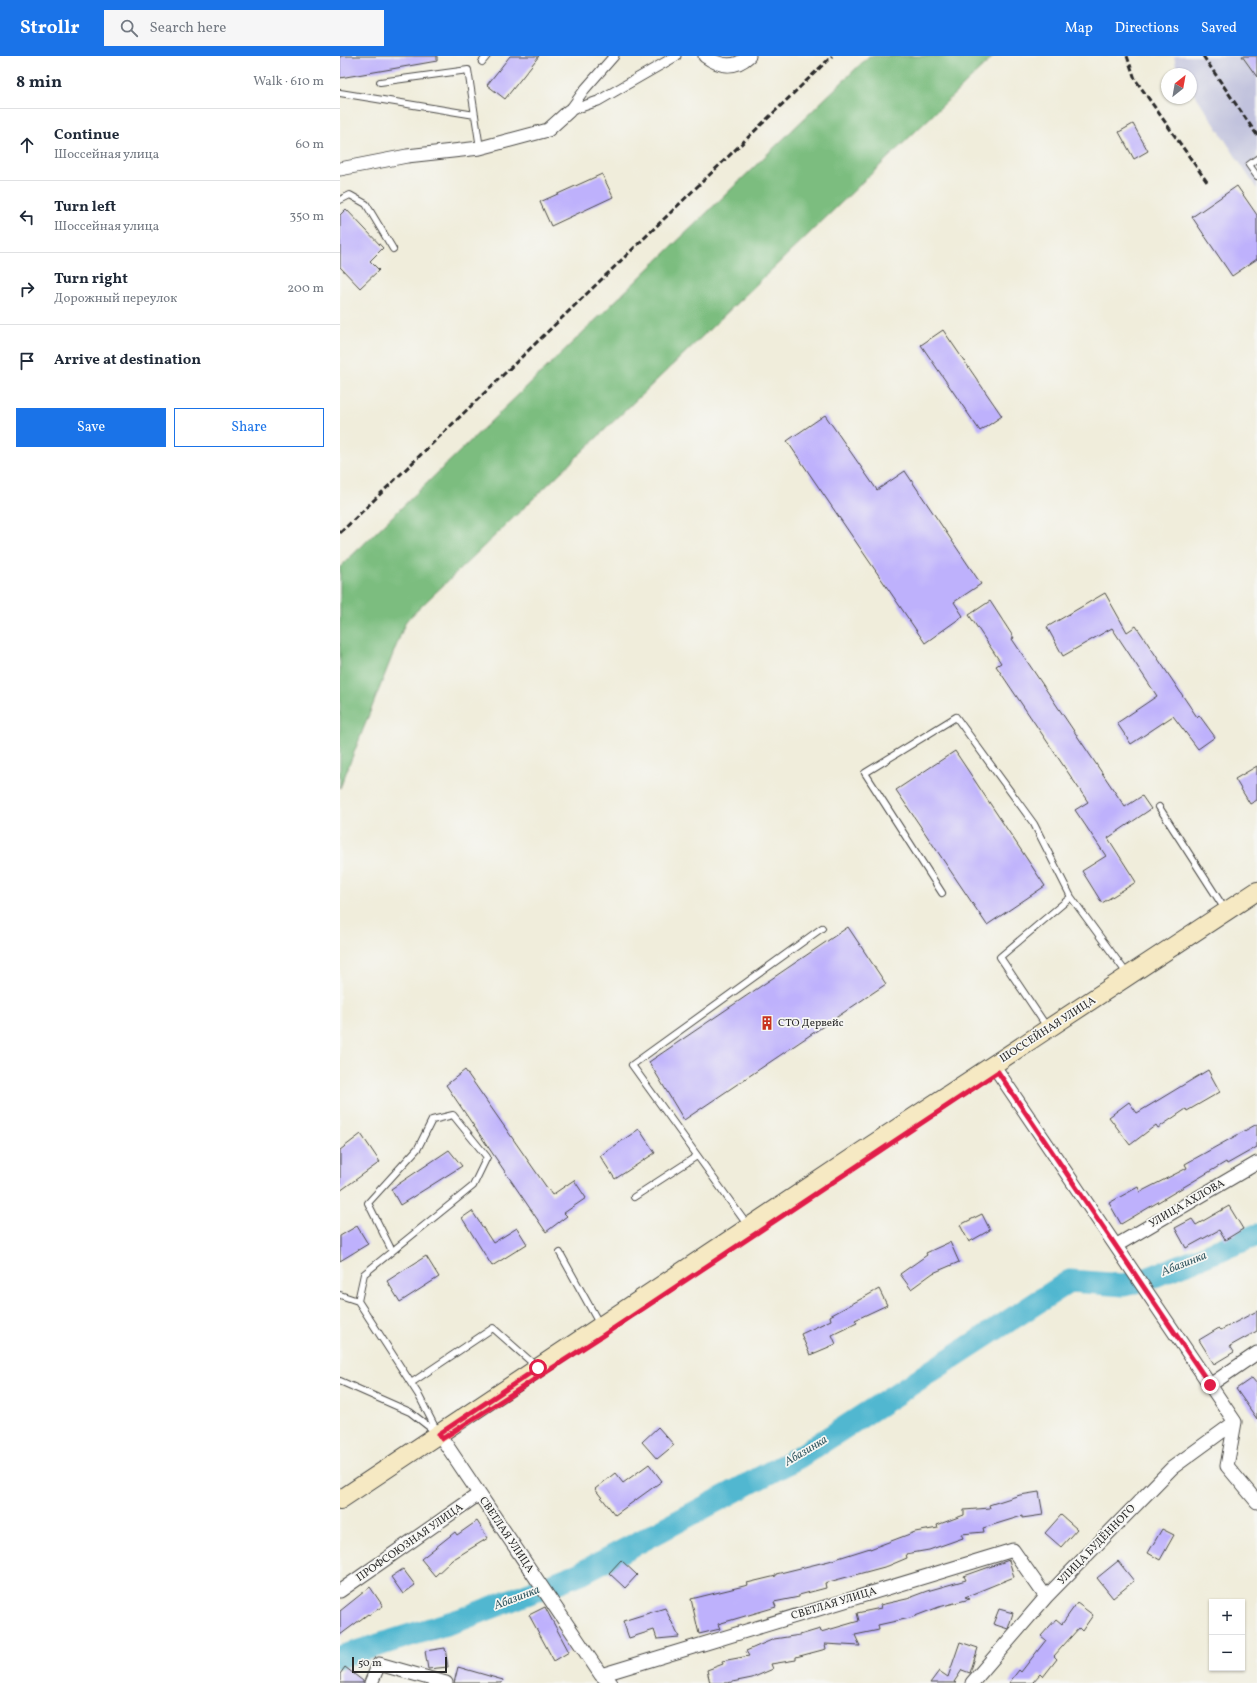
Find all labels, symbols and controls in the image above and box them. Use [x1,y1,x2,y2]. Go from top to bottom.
search box [104,10,384,46]
text: Strollr [20,15,80,41]
icon: search [118,17,140,39]
text: Search here [150,18,226,39]
text: Map [1065,19,1093,38]
text: Directions [1115,19,1179,38]
text: Saved [1201,19,1237,38]
north arrow [1161,68,1197,104]
text: 8 min [16,71,62,94]
text: Walk · 610 m [253,73,324,91]
text: Continue [54,125,119,146]
icon: ahead [16,134,38,156]
text: 60 m [296,136,324,154]
text: Шоссейная улица [54,146,159,164]
text: Turn left [54,197,116,218]
icon: left [16,206,38,228]
text: 350 m [289,208,324,226]
text: Шоссейная улица [54,218,159,236]
text: Turn right [54,269,128,290]
icon: right [16,278,38,300]
text: 200 m [287,280,324,298]
text: Дорожный переулок [54,290,177,308]
icon: arrive [16,350,38,372]
text: Arrive at destination [54,350,201,371]
button: Save [16,408,166,447]
button: Share [174,408,324,447]
street label: ШОССЕЙНАЯ УЛИЦА [997,993,1099,1067]
building icon: СТО Дервейс [759,1015,775,1031]
place label: СТО Дервейс [778,1016,844,1031]
street label: УЛИЦА АХЛОВА [1146,1176,1228,1232]
water label: Абазинка [1158,1248,1209,1281]
route start [529,1359,547,1377]
route end [1201,1376,1219,1394]
water label: Абазинка [781,1432,831,1471]
street label: СВЕТЛАЯ УЛИЦА [475,1494,537,1576]
street label: ПРОФСОЮЗНАЯ УЛИЦА [354,1500,467,1586]
street label: УЛИЦА БУДЁННОГО [1055,1502,1139,1588]
water label: Абазинка [491,1582,542,1614]
street label: СВЕТЛАЯ УЛИЦА [789,1584,879,1624]
map controls [1209,1599,1245,1671]
button: + [1209,1599,1245,1635]
button: − [1209,1635,1245,1671]
scale bar [352,1655,447,1674]
text: 50 m [358,1656,382,1671]

